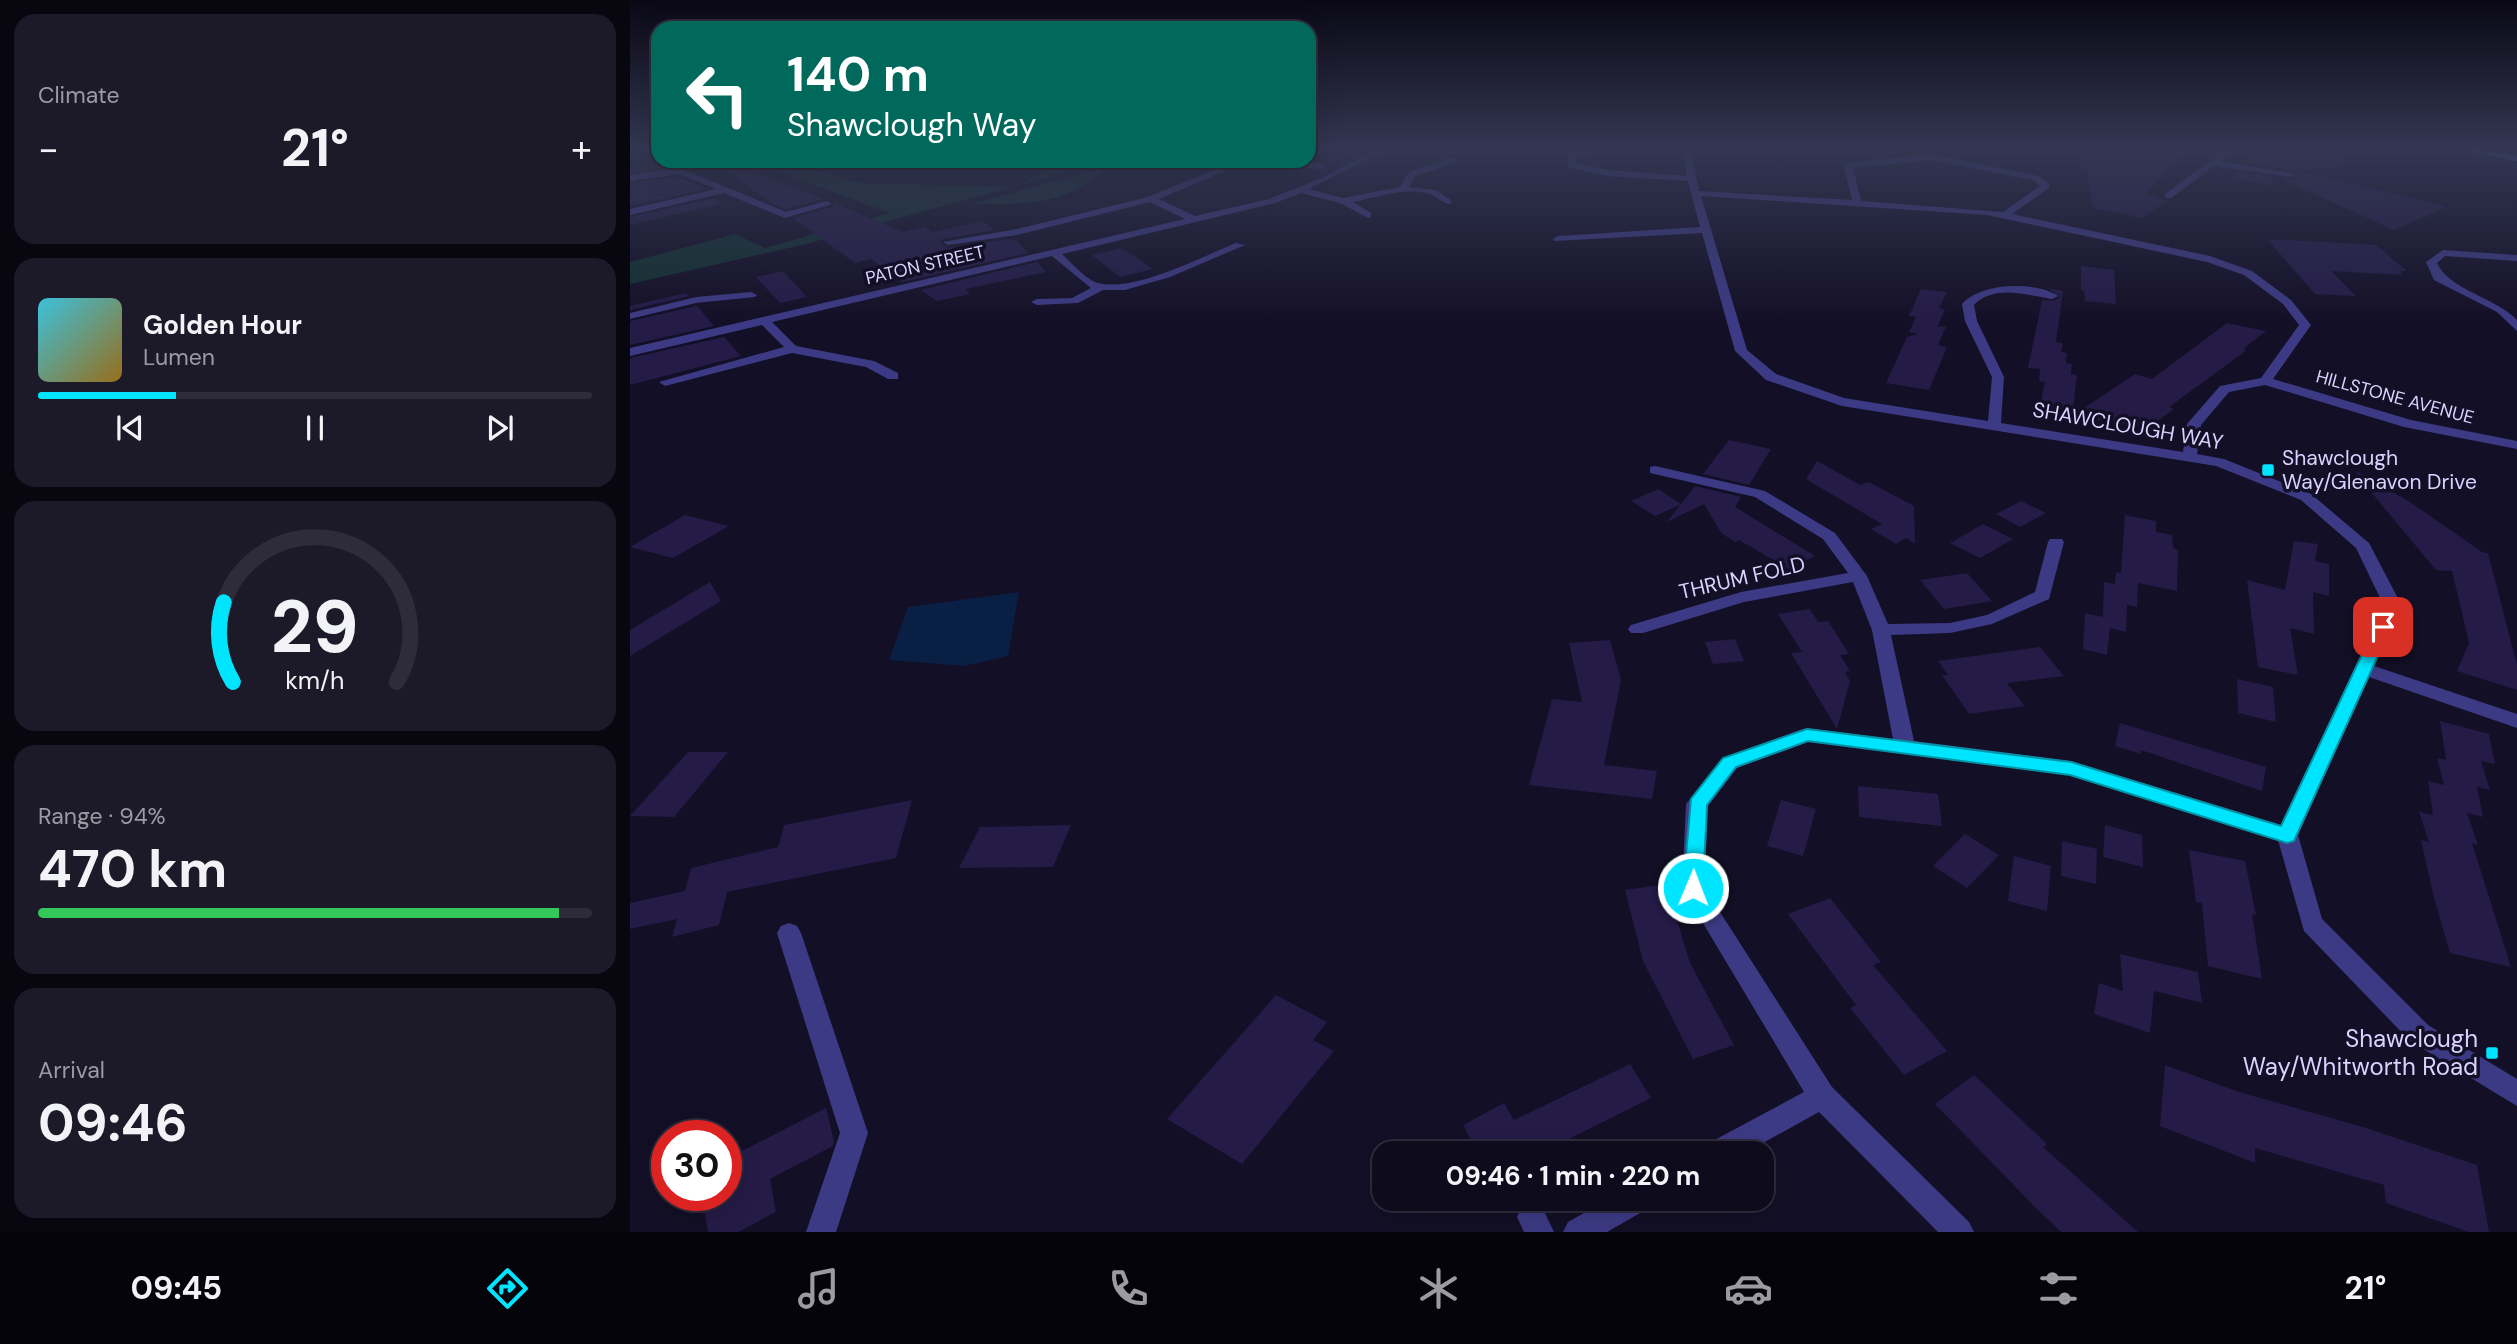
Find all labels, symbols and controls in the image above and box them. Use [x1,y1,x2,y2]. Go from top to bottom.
text: 140 m [787,42,929,106]
icon: left [672,49,763,140]
text: Climate [38,80,120,110]
text: Shawclough Way [787,104,1037,146]
text: 21° [281,114,349,182]
text: − [38,124,59,174]
text: + [571,124,592,174]
street label: PATON STREET [863,240,987,290]
text: Golden Hour [143,308,302,342]
text: Lumen [143,342,215,372]
street label: HILLSTONE AVENUE [2313,364,2477,430]
street label: SHAWCLOUGH WAY [2031,395,2225,457]
icon: previous [111,409,149,447]
icon: pause [296,409,334,447]
icon: next [481,409,519,447]
place label: Shawclough Way/Glenavon Drive [2282,444,2477,496]
marker: Shawclough Way/Glenavon Drive [2260,462,2276,478]
street label: THRUM FOLD [1676,550,1808,606]
text: 29 [271,580,359,675]
pin [2353,597,2413,657]
icon: arrive [2364,608,2402,646]
text: km/h [285,664,345,697]
text: Range · 94% [38,801,166,831]
text: 470 km [38,835,227,903]
position arrow [1656,851,1730,925]
place label: Shawclough Way/Whitworth Road [2243,1023,2478,1082]
marker: Shawclough Way/Whitworth Road [2484,1045,2500,1061]
text: Arrival [38,1055,105,1085]
text: 09:46 [38,1089,188,1157]
speed limit sign: 30 [651,1120,742,1211]
text: 09:46 · 1 min · 220 m [1446,1159,1700,1193]
icon: directions [483,1264,532,1313]
icon: music [794,1264,843,1313]
icon: phone [1104,1264,1153,1313]
icon: climate [1414,1264,1463,1313]
icon: car [1724,1264,1773,1313]
icon: filters [2034,1264,2083,1313]
text: 09:45 [131,1267,222,1309]
text: 21° [2345,1267,2386,1309]

